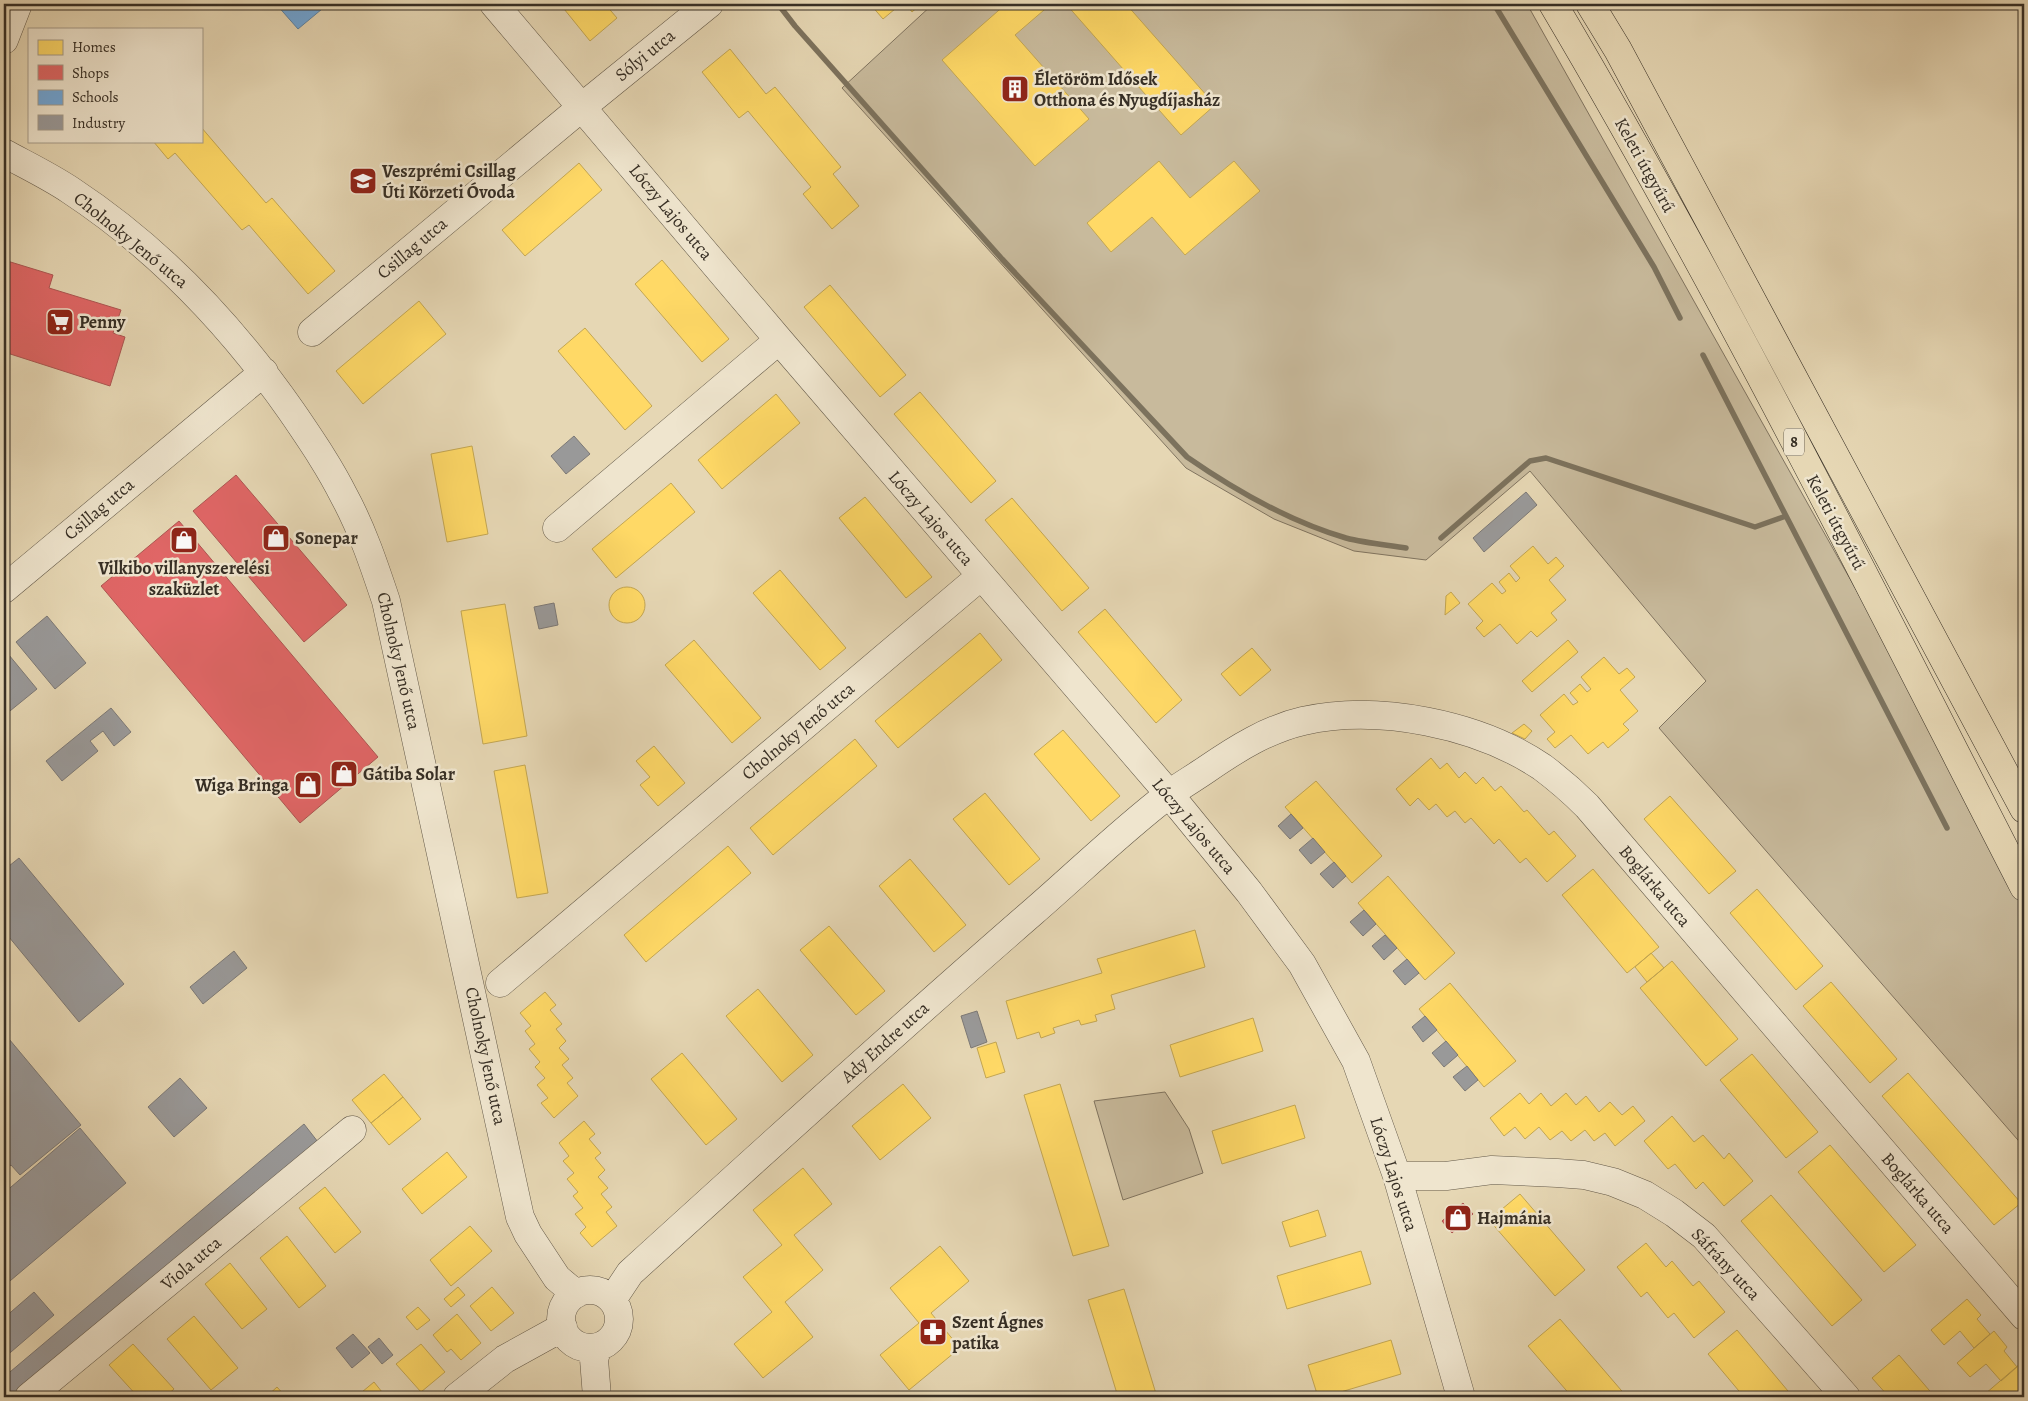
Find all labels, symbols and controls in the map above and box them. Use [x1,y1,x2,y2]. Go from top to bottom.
street label: Sólyi utca [610,23,681,87]
legend [28,28,202,142]
text: Homes [72,37,116,57]
text: Shops [72,63,109,83]
place label: Életöröm Idősek Otthona és Nyugdíjasház [1034,67,1220,112]
building icon: Életöröm Idősek Otthona és Nyugdíjasház [1000,74,1030,104]
text: Schools [72,87,119,107]
text: Industry [72,113,126,133]
street label: Keleti útgyűrű [1609,113,1681,217]
place label: Veszprémi Csillag Úti Körzeti Óvoda [381,159,516,204]
street label: Lóczy Lajos utca [624,159,719,266]
school or university icon: Veszprémi Csillag Úti Körzeti Óvoda [348,166,378,196]
street label: Cholnoky Jenő utca [69,186,194,294]
street label: Csillag utca [372,211,453,284]
supermarket icon: Penny [45,307,75,337]
place label: Penny [79,310,126,334]
road number: 8 [1784,428,1804,456]
street label: Lóczy Lajos utca [883,465,979,571]
street label: Keleti útgyűrű [1801,470,1871,574]
street label: Csillag utca [59,472,140,545]
shop icon: Sonepar [261,523,291,553]
shop icon: Vilkibo villanyszerelési szaküzlet [169,525,199,555]
place label: Sonepar [295,526,359,550]
place label: Vilkibo villanyszerelési szaküzlet [97,556,270,601]
street label: Cholnoky Jenő utca [371,590,427,733]
street label: Cholnoky Jenő utca [736,676,860,785]
shop icon: Gátiba Solar [329,759,359,789]
place label: Gátiba Solar [363,762,456,786]
shop icon: Wiga Bringa [293,770,323,800]
place label: Wiga Bringa [194,773,289,797]
street label: Lóczy Lajos utca [1147,773,1242,880]
street label: Boglárka utca [1614,840,1697,933]
street label: Cholnoky Jenő utca [460,985,512,1128]
street label: Ady Endre utca [835,996,935,1089]
street label: Lóczy Lajos utca [1364,1114,1424,1235]
street label: Boglárka utca [1876,1147,1960,1239]
shop icon: Hajmánia [1443,1203,1473,1233]
place label: Hajmánia [1477,1206,1552,1230]
street label: Sáfrány utca [1686,1222,1766,1306]
street label: Viola utca [155,1230,227,1296]
place label: Szent Ágnes patika [952,1310,1044,1355]
pharmacy icon: Szent Ágnes patika [918,1317,948,1347]

